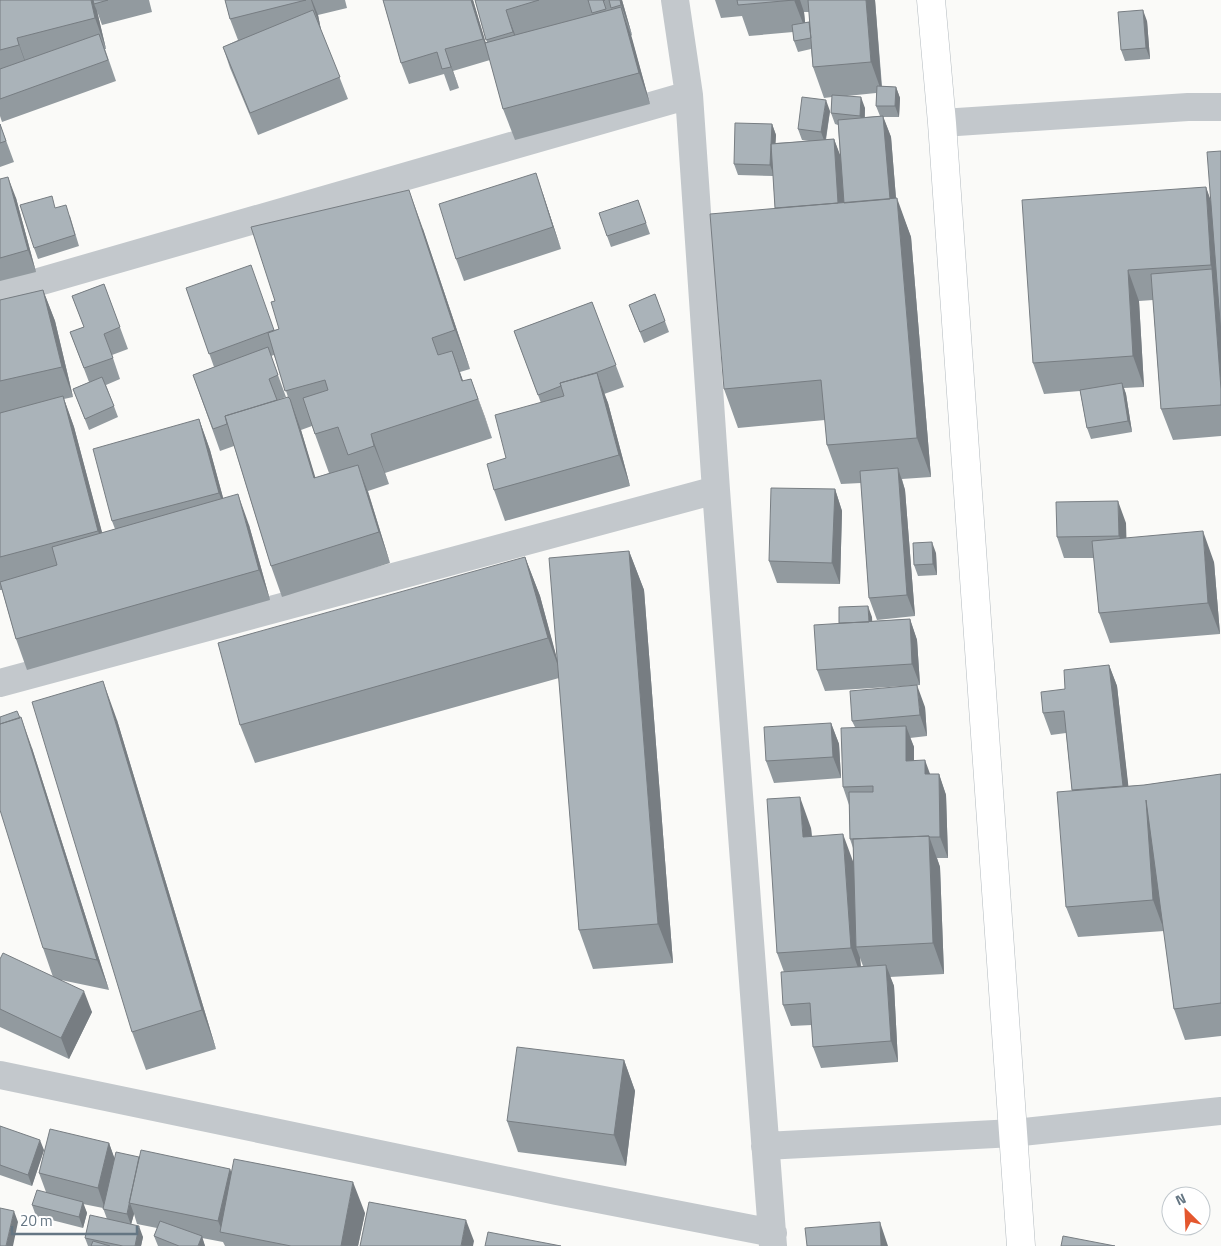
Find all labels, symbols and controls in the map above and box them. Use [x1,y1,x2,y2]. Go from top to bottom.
north arrow [1161,1186,1211,1236]
text: N [1172,1187,1189,1210]
scale bar [12,1204,138,1236]
text: 20 m [20,1209,53,1232]

